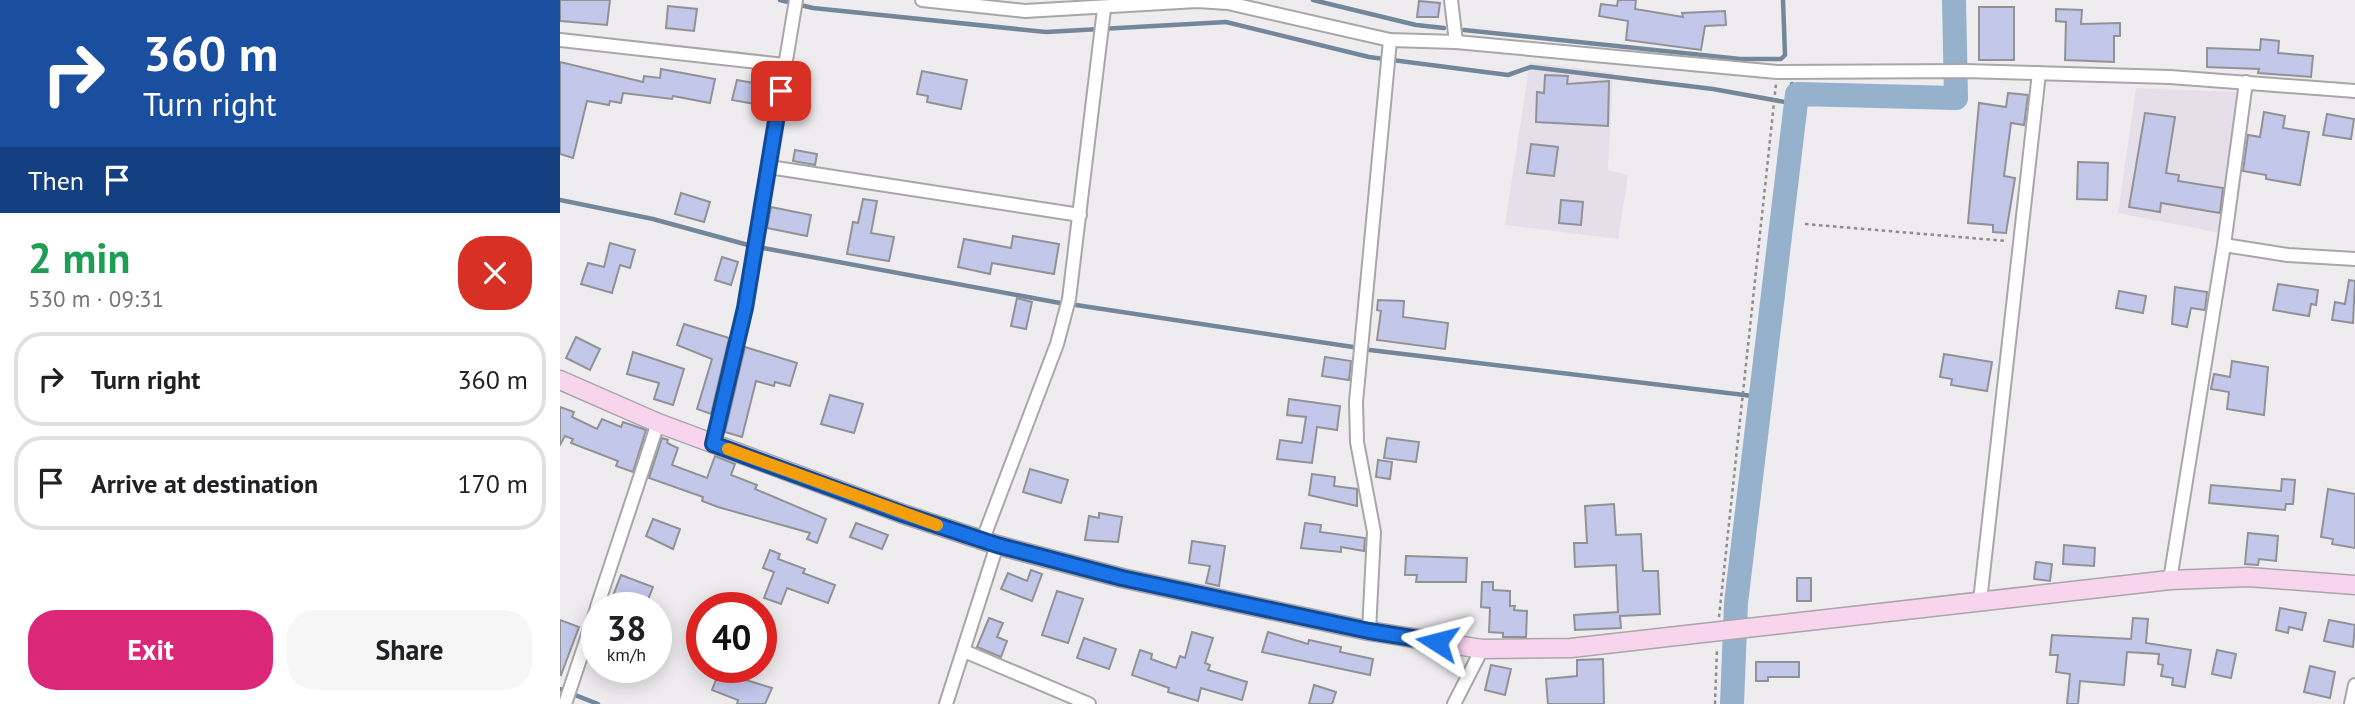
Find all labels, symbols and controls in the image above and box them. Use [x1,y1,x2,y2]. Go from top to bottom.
text: 360 m [143,21,278,85]
icon: right [28,28,119,119]
pin [751,61,811,121]
icon: arrive [762,72,800,110]
text: Turn right [143,83,277,125]
icon: arrive [98,161,136,199]
text: Then [28,164,84,197]
text: 2 min [28,230,130,285]
button: close [458,236,532,310]
text: 530 m · 09:31 [28,284,164,313]
icon: right [32,360,70,398]
text: Turn right [91,363,200,396]
text: 360 m [457,363,528,396]
icon: arrive [32,464,70,502]
text: Arrive at destination [91,467,318,500]
text: 170 m [457,467,528,500]
speed limit sign: 40 [686,592,777,683]
text: 38 [607,605,646,651]
position arrow [1400,605,1474,679]
button: Exit [28,610,273,690]
button: Share [287,610,532,690]
text: km/h [607,643,646,666]

